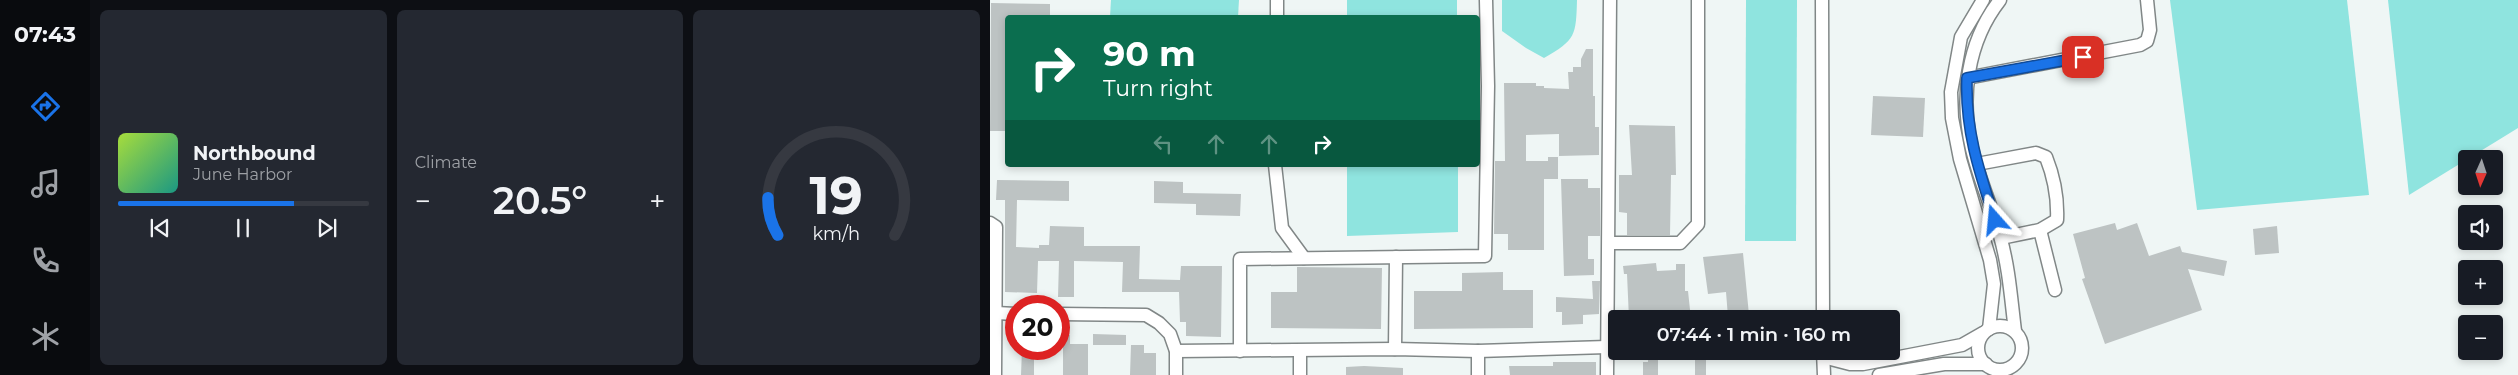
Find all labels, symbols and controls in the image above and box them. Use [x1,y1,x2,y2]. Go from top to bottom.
text: 07:43 [14,21,76,48]
text: 90 m [1103,32,1196,75]
icon: right [1020,35,1085,100]
pin [2062,36,2104,78]
icon: arrive [2069,43,2097,71]
text: Turn right [1103,75,1213,102]
icon: directions [28,89,63,124]
icon: left [1149,130,1177,158]
icon: ahead [1202,130,1230,158]
icon: ahead [1255,130,1283,158]
icon: right [1308,130,1336,158]
text: Northbound [193,142,316,165]
north arrow [2458,150,2502,195]
map controls [2458,150,2503,360]
text: Climate [415,153,477,172]
text: 19 [810,164,863,227]
text: June Harbor [193,165,292,184]
icon: music [28,166,63,201]
text: 20.5° [493,177,587,224]
text: − [415,184,431,218]
text: + [649,184,665,218]
position arrow [1968,193,2020,245]
button: sound [2458,205,2503,250]
icon: previous [146,214,174,242]
icon: pause [229,214,257,242]
icon: next [313,214,341,242]
text: km/h [813,223,860,244]
icon: phone [28,243,63,278]
button: + [2458,260,2503,305]
speed limit sign: 20 [1005,295,1070,360]
button: − [2458,315,2503,360]
icon: climate [28,319,63,354]
text: 07:44 · 1 min · 160 m [1657,323,1851,346]

